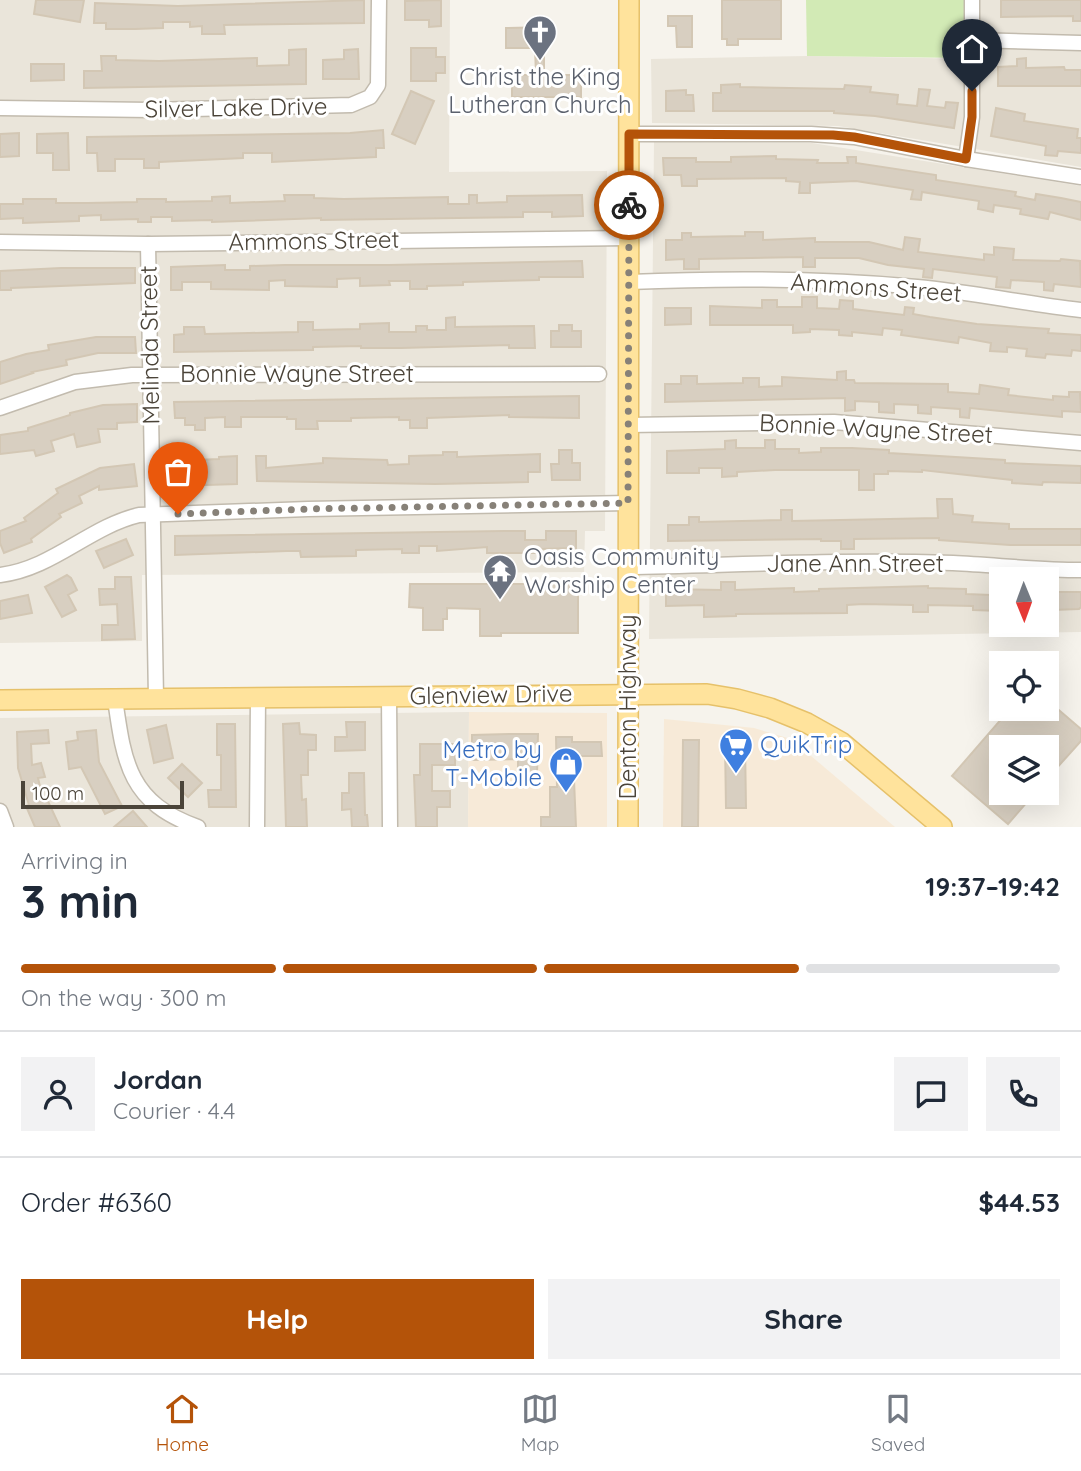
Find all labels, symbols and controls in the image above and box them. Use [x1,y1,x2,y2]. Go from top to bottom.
church icon: Christ the King Lutheran Church [521,13,559,62]
pin [942,19,1002,91]
icon: home [953,30,991,68]
place label: Christ the King Lutheran Church [448,61,632,119]
street label: Silver Lake Drive [144,90,328,124]
courier [594,170,664,240]
icon: bike [610,186,648,224]
street label: Ammons Street [228,224,400,256]
street label: Melinda Street [133,265,165,425]
street label: Ammons Street [790,266,962,308]
street label: Bonnie Wayne Street [180,358,414,388]
street label: Bonnie Wayne Street [759,407,994,449]
pin [148,442,208,514]
icon: bag [159,453,197,491]
place label: Oasis Community Worship Center [524,541,720,599]
street label: Jane Ann Street [766,548,944,578]
temple icon: Oasis Community Worship Center [481,552,519,601]
north arrow [989,567,1059,637]
map controls [989,567,1059,805]
street label: Denton Highway [612,614,642,800]
button: locate [989,651,1059,721]
street label: Glenview Drive [409,678,573,710]
supermarket icon: QuikTrip [717,726,755,775]
place label: QuikTrip [760,729,852,759]
place label: Metro by T-Mobile [443,734,542,792]
button: layers [989,735,1059,805]
shop icon: Metro by T-Mobile [547,745,585,794]
scale bar [21,778,184,810]
text: 100 m [32,781,84,805]
text: Arriving in [21,846,128,875]
text: 19:37–19:42 [925,870,1060,903]
text: 3 min [21,872,139,930]
text: On the way · 300 m [21,983,226,1012]
button: person [21,1057,95,1131]
button: chat [894,1057,968,1131]
button: phone [986,1057,1060,1131]
text: Jordan [113,1063,202,1096]
text: Courier · 4.4 [113,1096,235,1125]
text: Order #6360 [21,1186,172,1219]
text: $44.53 [978,1186,1060,1219]
button: Help [21,1279,534,1359]
button: Share [548,1279,1060,1359]
tab: Home [156,1390,209,1456]
tab: Map [521,1390,559,1456]
tab: Saved [871,1390,925,1456]

